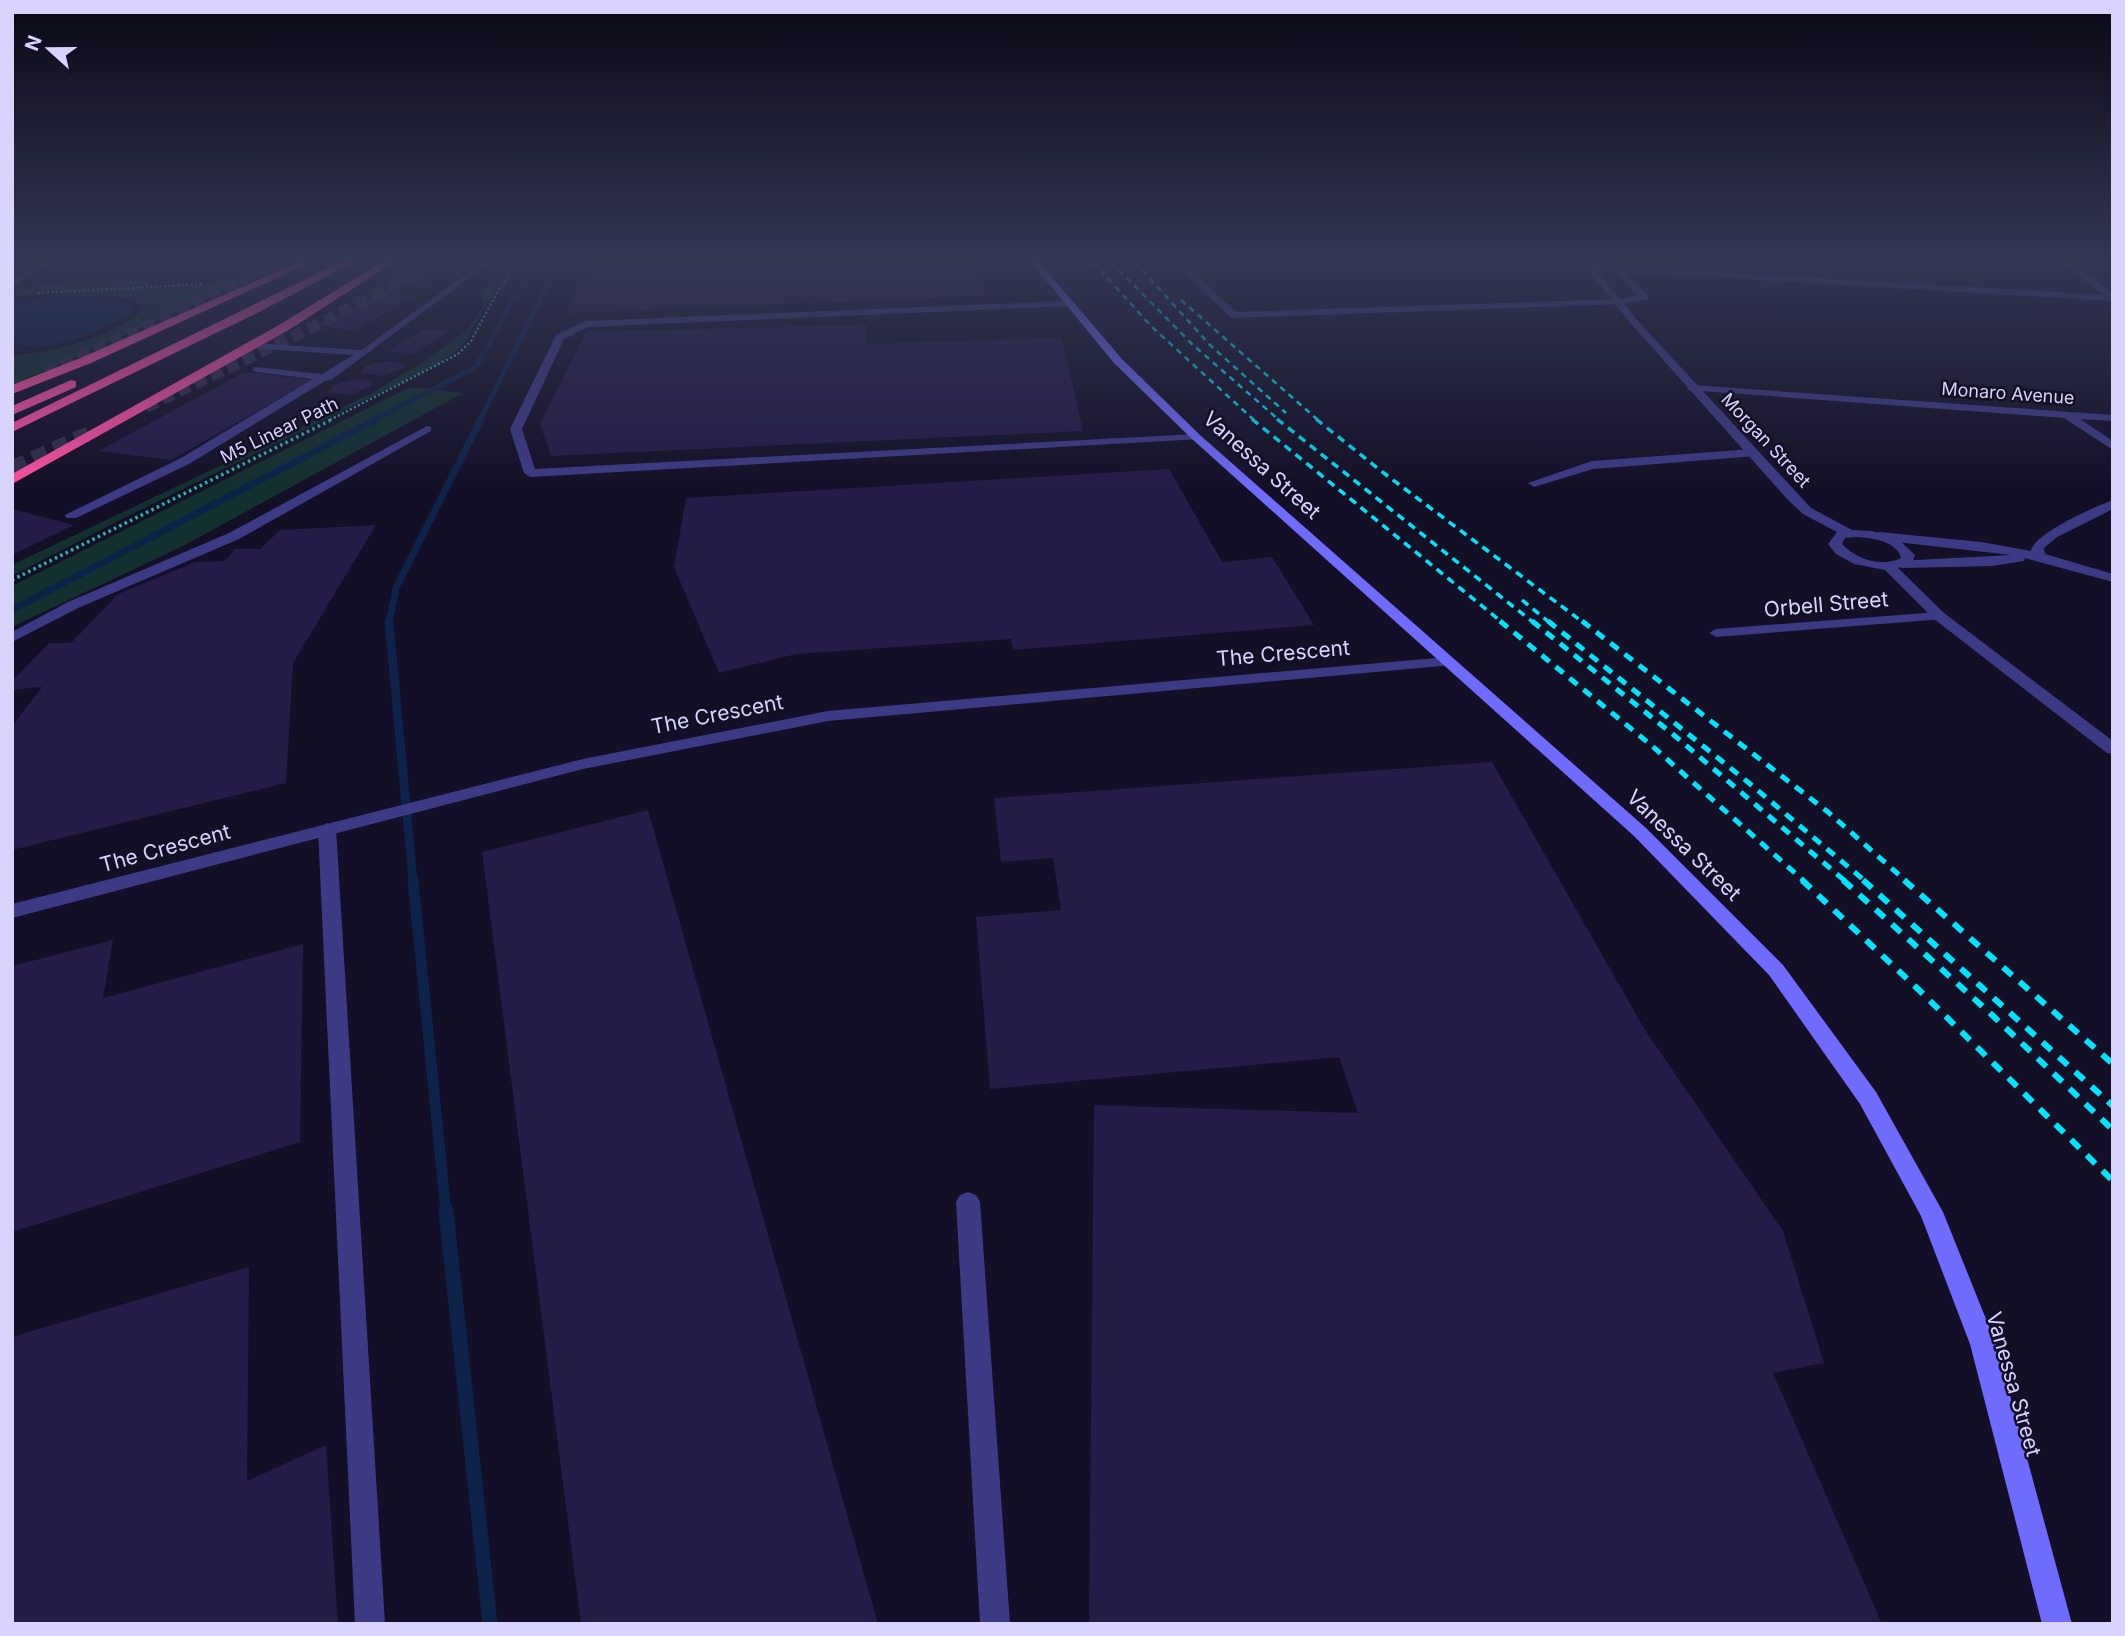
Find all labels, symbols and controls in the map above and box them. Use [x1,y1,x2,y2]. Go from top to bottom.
north arrow [14,14,84,84]
text: N [20,32,47,54]
street label: Monaro Avenue [1941,378,2075,408]
street label: Morgan Street [1717,389,1815,492]
street label: M5 Linear Path [217,392,341,468]
street label: Vanessa Street [1198,406,1326,524]
street label: Orbell Street [1763,586,1889,622]
street label: The Crescent [1215,635,1351,671]
street label: The Crescent [649,689,785,739]
street label: Vanessa Street [1622,784,1746,906]
street label: The Crescent [97,819,233,877]
street label: Vanessa Street [1981,1309,2047,1459]

